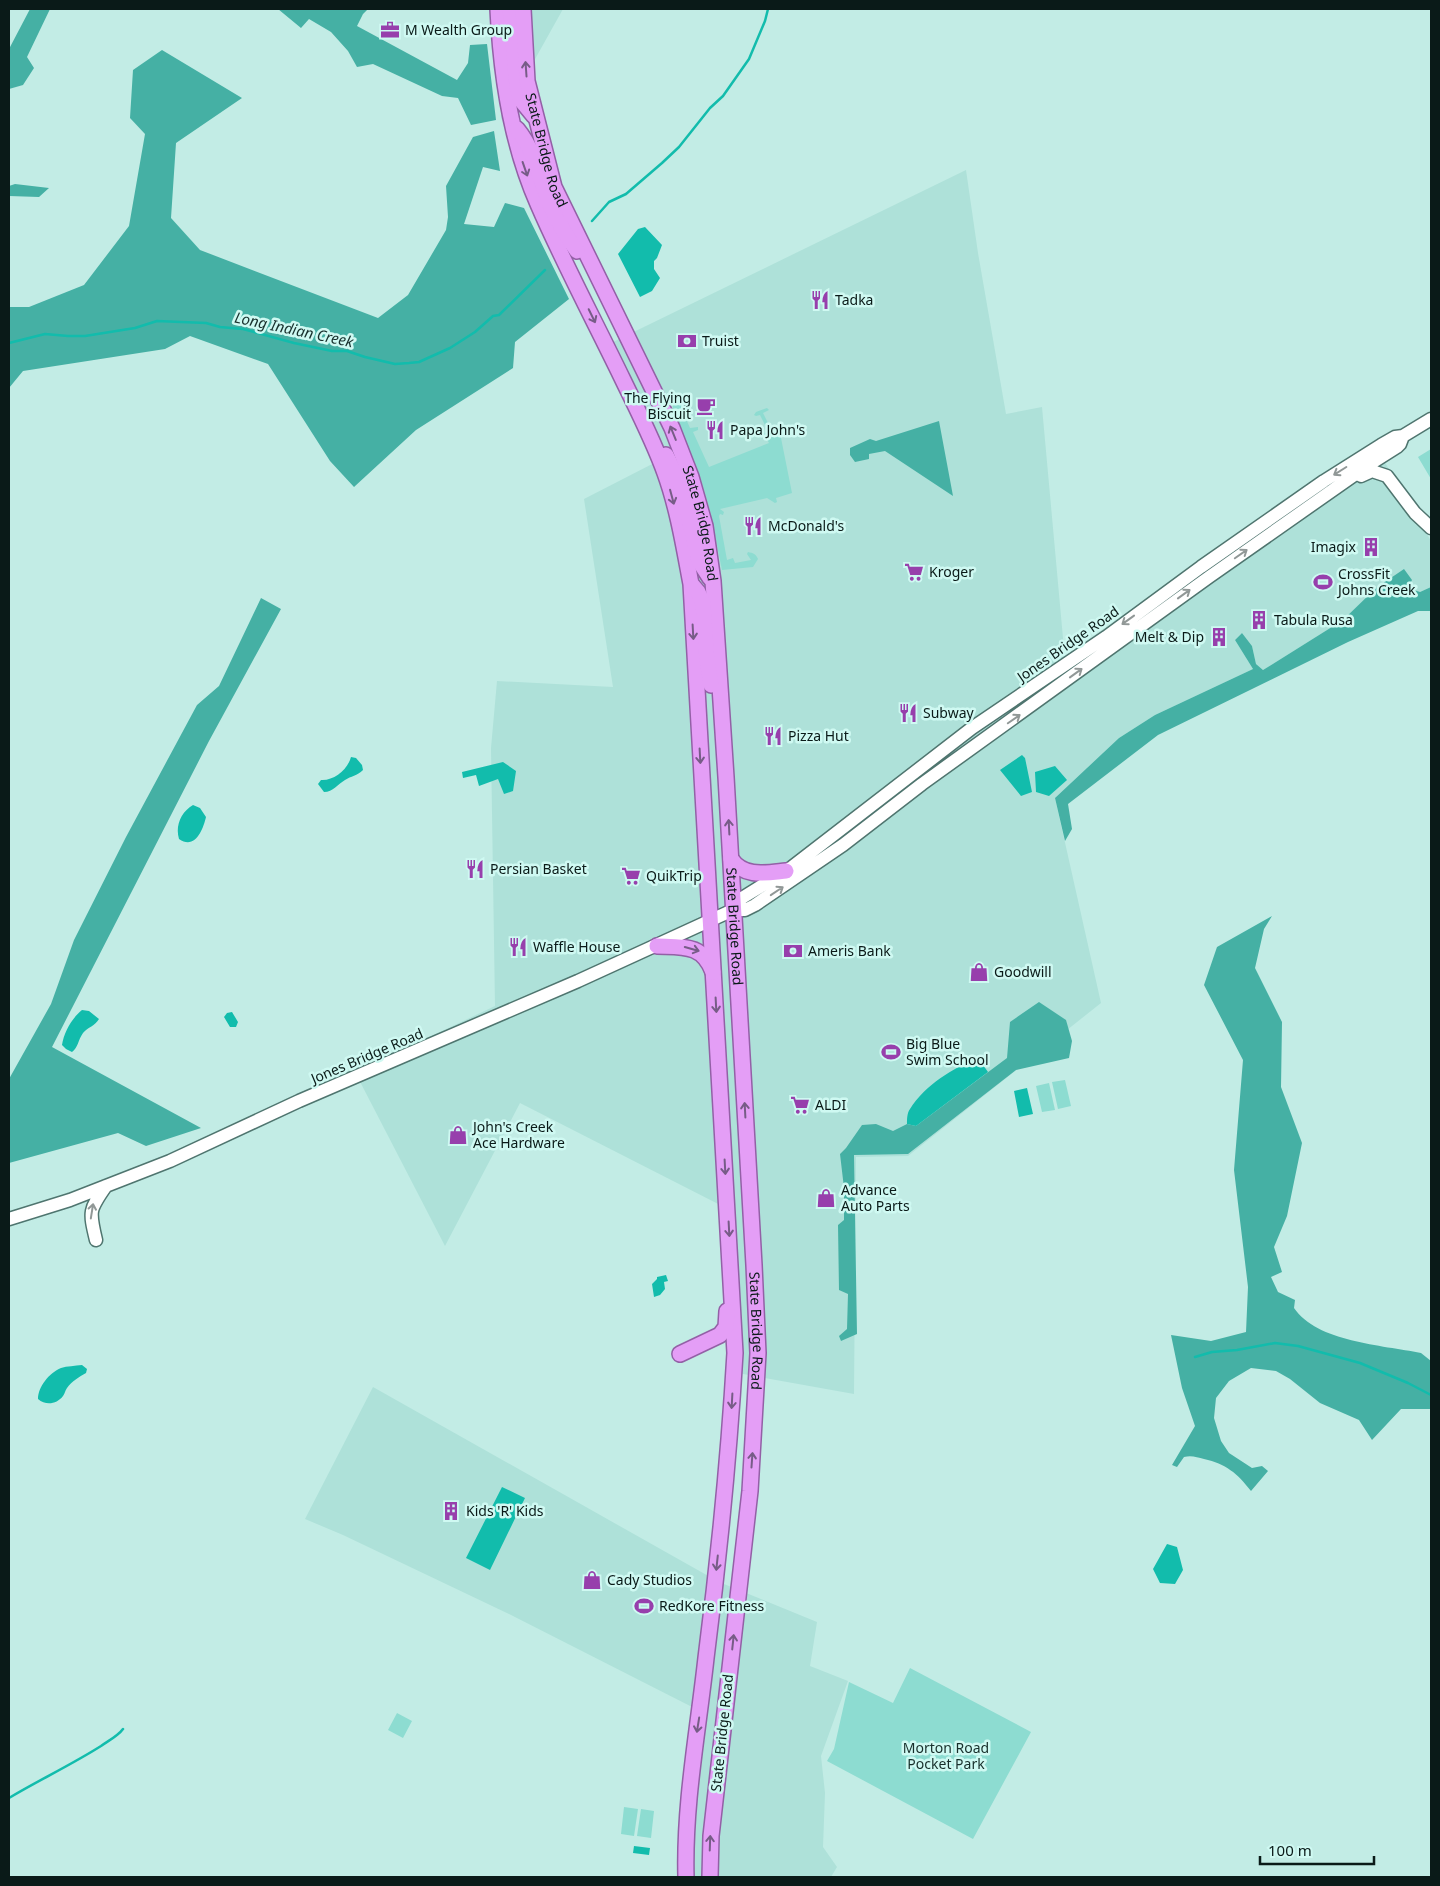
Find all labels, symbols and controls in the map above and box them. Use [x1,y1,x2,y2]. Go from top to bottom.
office icon: M Wealth Group [379,19,401,41]
place label: M Wealth Group [405,20,512,39]
one-way arrow [522,61,531,77]
street label: State Bridge Road [521,91,572,210]
one-way arrow [521,160,530,176]
restaurant icon: Tadka [809,289,831,311]
place label: Tadka [835,290,873,309]
water label: Long Indian Creek [233,307,356,351]
one-way arrow [587,309,597,324]
bank icon: Truist [676,330,698,352]
place label: Truist [702,331,739,350]
place label: The Flying Biscuit [624,388,691,423]
cafe icon: The Flying Biscuit [695,395,717,417]
restaurant icon: Papa John's [704,419,726,441]
place label: Papa John's [730,420,806,439]
one-way arrow [668,426,678,441]
street label: State Bridge Road [678,463,723,582]
one-way arrow [1333,466,1347,476]
one-way arrow [667,488,677,504]
restaurant icon: McDonald's [742,515,764,537]
place label: McDonald's [768,516,845,535]
building icon: Imagix [1360,536,1382,558]
place label: Imagix [1311,537,1357,556]
one-way arrow [1234,549,1248,559]
supermarket icon: Kroger [903,561,925,583]
place label: Kroger [929,562,974,581]
place label: CrossFit Johns Creek [1336,564,1416,599]
sports icon: CrossFit Johns Creek [1312,571,1334,593]
one-way arrow [1177,589,1190,600]
street label: Jones Bridge Road [1011,601,1122,687]
building icon: Tabula Rusa [1248,609,1270,631]
place label: Tabula Rusa [1274,610,1353,629]
one-way arrow [1122,615,1135,626]
one-way arrow [689,624,698,640]
building icon: Melt & Dip [1208,626,1230,648]
place label: Melt & Dip [1135,627,1204,646]
one-way arrow [1069,668,1082,679]
restaurant icon: Subway [897,702,919,724]
place label: Subway [923,703,975,722]
one-way arrow [1007,714,1021,724]
restaurant icon: Pizza Hut [762,725,784,747]
place label: Pizza Hut [788,726,849,745]
one-way arrow [695,748,704,764]
one-way arrow [724,819,733,835]
restaurant icon: Persian Basket [464,858,486,880]
place label: Persian Basket [490,859,587,878]
supermarket icon: QuikTrip [620,865,642,887]
place label: QuikTrip [646,866,702,885]
street label: State Bridge Road [722,867,748,986]
one-way arrow [769,886,783,896]
restaurant icon: Waffle House [507,936,529,958]
place label: Waffle House [533,937,621,956]
bank icon: Ameris Bank [782,940,804,962]
place label: Ameris Bank [808,941,891,960]
one-way arrow [684,945,700,955]
shop icon: Goodwill [968,961,990,983]
place label: Goodwill [994,962,1052,981]
one-way arrow [712,996,721,1012]
street label: Jones Bridge Road [306,1023,426,1089]
place label: Big Blue Swim School [906,1034,989,1069]
sports icon: Big Blue Swim School [880,1041,902,1063]
supermarket icon: ALDI [789,1094,811,1116]
place label: ALDI [815,1095,847,1114]
one-way arrow [741,1102,750,1118]
place label: John's Creek Ace Hardware [471,1117,565,1152]
shop icon: John's Creek Ace Hardware [447,1124,469,1146]
one-way arrow [720,1158,730,1175]
place label: Advance Auto Parts [841,1180,910,1215]
shop icon: Advance Auto Parts [815,1187,837,1209]
one-way arrow [88,1204,98,1220]
one-way arrow [724,1221,733,1237]
street label: State Bridge Road [745,1271,768,1390]
one-way arrow [727,1393,736,1409]
one-way arrow [747,1453,756,1469]
building icon: Kids 'R' Kids [440,1500,462,1522]
place label: Kids 'R' Kids [466,1501,544,1520]
one-way arrow [712,1555,722,1571]
shop icon: Cady Studios [581,1569,603,1591]
place label: Cady Studios [607,1570,692,1589]
sports icon: RedKore Fitness [633,1595,655,1617]
place label: RedKore Fitness [659,1596,765,1615]
one-way arrow [728,1634,738,1650]
street label: State Bridge Road [706,1673,737,1793]
one-way arrow [693,1716,703,1732]
park label: Morton Road Pocket Park [903,1738,989,1773]
scale bar [1260,1834,1374,1866]
one-way arrow [706,1835,715,1851]
text: 100 m [1268,1840,1312,1860]

